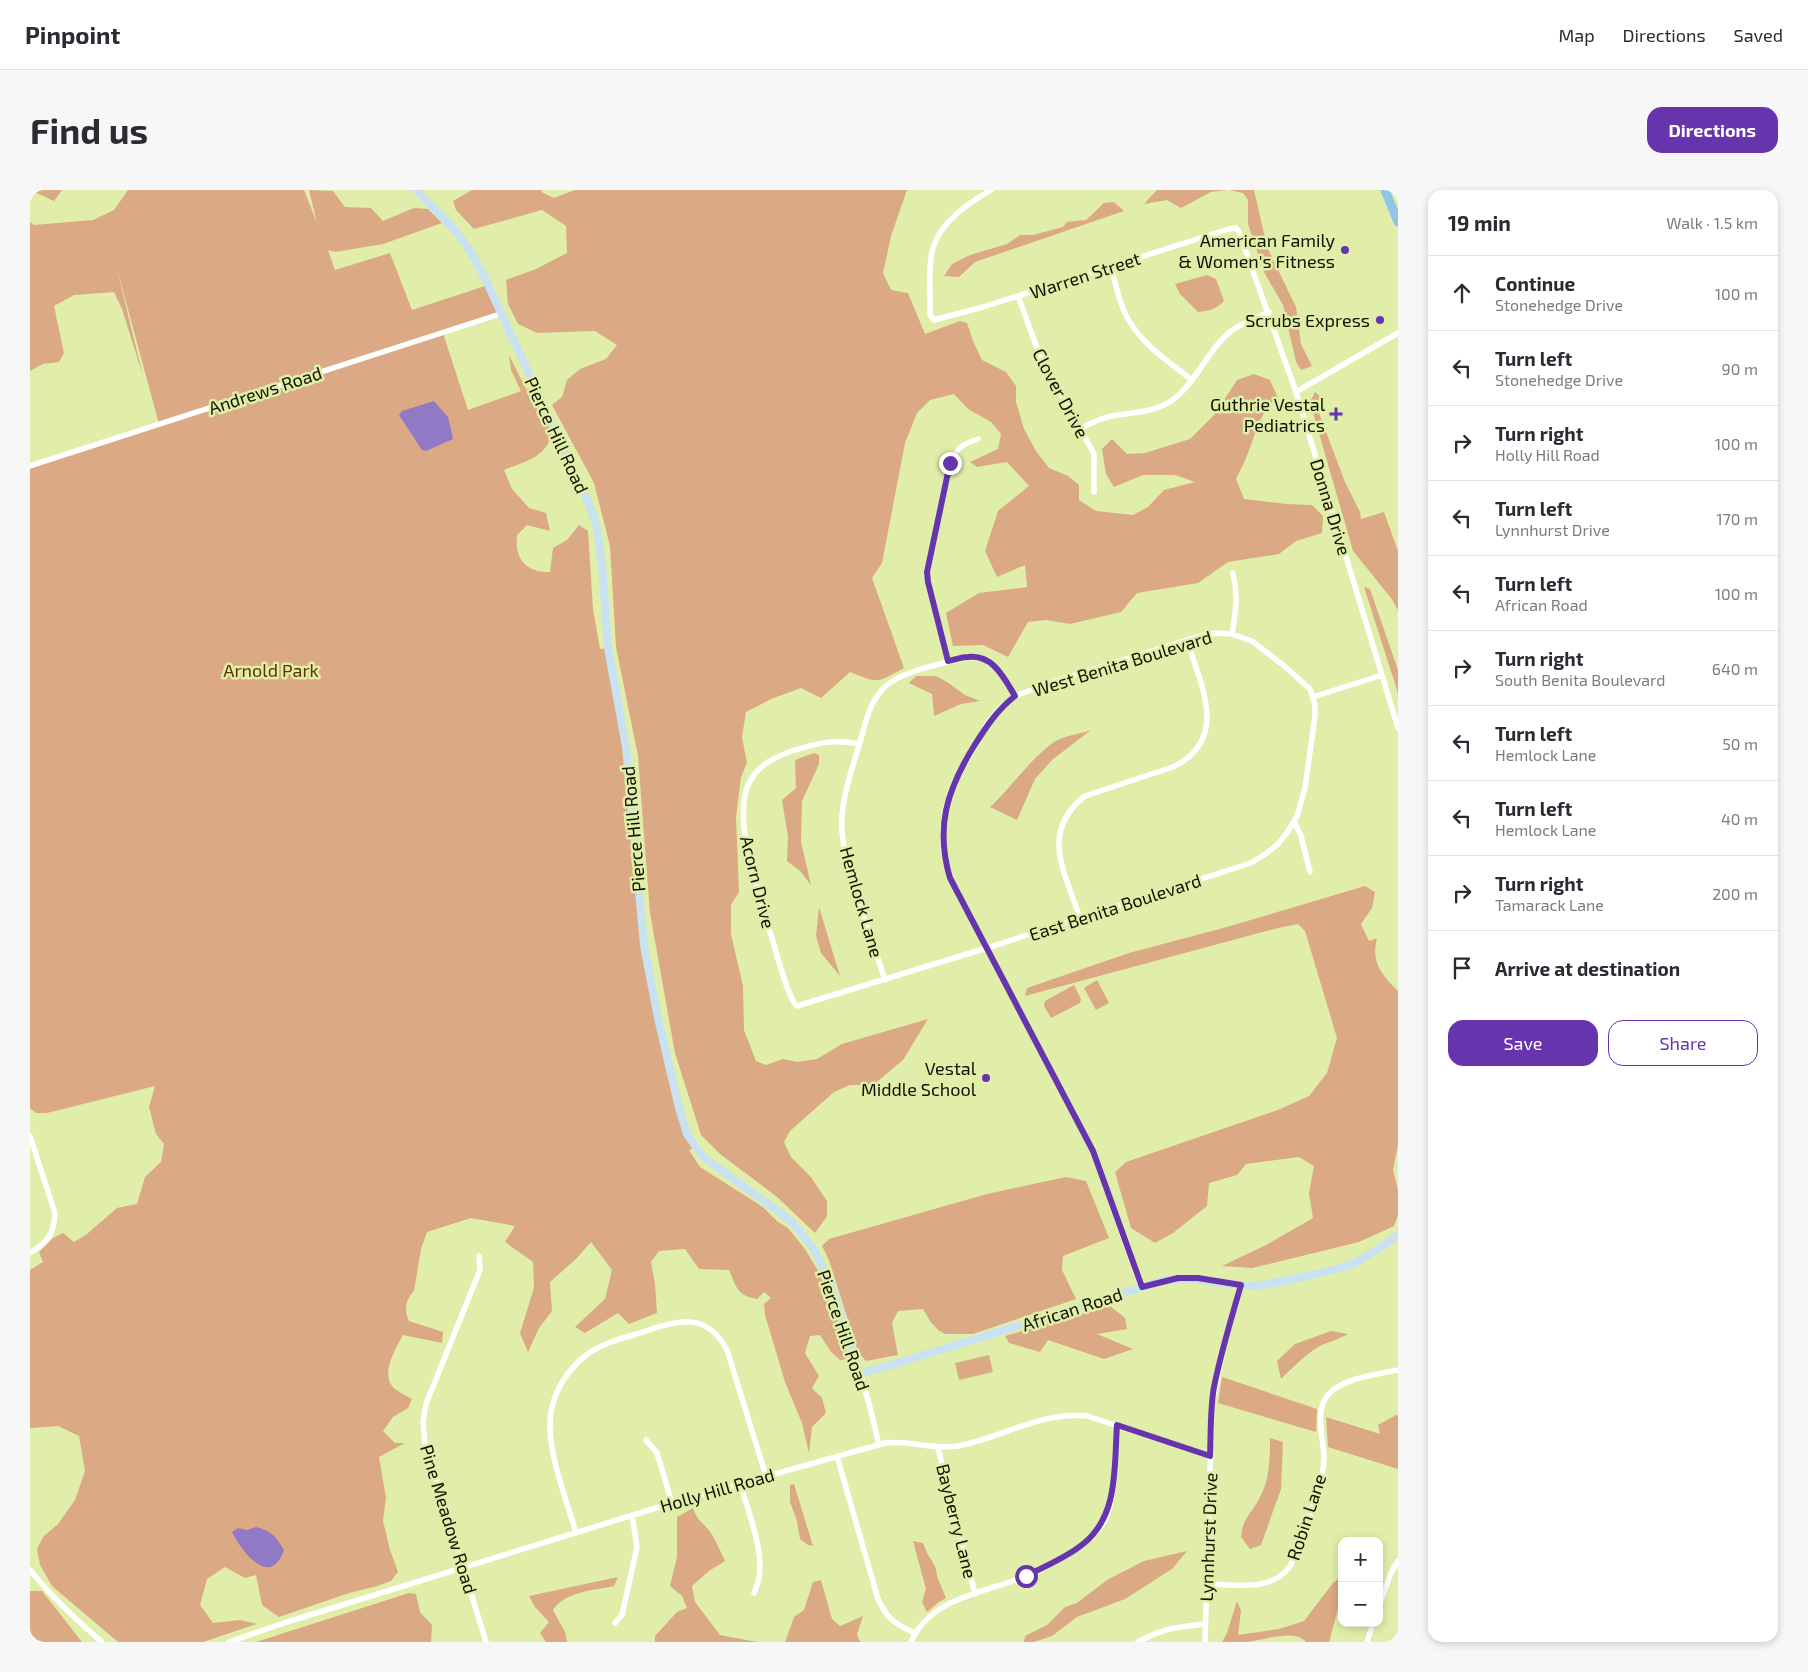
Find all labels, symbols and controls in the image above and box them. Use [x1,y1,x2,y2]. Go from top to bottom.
text: Pinpoint [25,20,120,49]
text: Map [1558,24,1595,46]
text: Directions [1623,24,1706,46]
text: Saved [1734,24,1783,46]
button: Directions [1647,107,1778,153]
text: Find us [30,109,148,151]
text: 19 min [1448,210,1511,235]
text: Walk · 1.5 km [1666,213,1758,232]
place label: American Family & Women's Fitness [1178,229,1335,272]
marker: American Family & Women's Fitness [1339,244,1351,256]
street label: Warren Street [1027,247,1143,303]
text: Continue [1495,272,1575,295]
icon: ahead [1448,279,1476,307]
text: 100 m [1715,284,1758,303]
text: Stonehedge Drive [1495,295,1623,314]
place label: Scrubs Express [1245,309,1370,331]
marker: Scrubs Express [1374,314,1386,326]
street label: Clover Drive [1028,344,1094,442]
text: Turn left [1495,347,1572,370]
icon: left [1448,354,1476,382]
text: 90 m [1722,359,1758,378]
street label: Andrews Road [205,361,325,419]
text: Stonehedge Drive [1495,370,1623,389]
street label: Pierce Hill Road [520,373,594,497]
place label: Guthrie Vestal Pediatrics [1210,393,1326,436]
marker: Guthrie Vestal Pediatrics [1329,407,1343,421]
text: Turn right [1495,422,1583,445]
icon: right [1448,429,1476,457]
text: 100 m [1715,434,1758,453]
text: Holly Hill Road [1495,445,1600,464]
route end [939,452,962,475]
street label: Donna Drive [1306,456,1356,558]
text: Turn left [1495,497,1572,520]
icon: left [1448,504,1476,532]
text: 170 m [1716,509,1758,528]
text: Lynnhurst Drive [1495,520,1610,539]
text: Turn left [1495,572,1572,595]
icon: left [1448,579,1476,607]
text: 100 m [1715,584,1758,603]
text: African Road [1495,595,1588,614]
street label: West Benita Boulevard [1030,625,1214,701]
text: Turn right [1495,647,1583,670]
icon: right [1448,654,1476,682]
park label: Arnold Park [223,659,319,681]
text: 640 m [1712,659,1758,678]
text: South Benita Boulevard [1495,670,1665,689]
text: Turn left [1495,722,1572,745]
icon: left [1448,729,1476,757]
text: 50 m [1722,734,1758,753]
text: Hemlock Lane [1495,745,1596,764]
street label: Pierce Hill Road [617,765,649,893]
text: Turn left [1495,797,1572,820]
icon: left [1448,804,1476,832]
text: 40 m [1721,809,1758,828]
text: Hemlock Lane [1495,820,1596,839]
street label: Acorn Drive [736,833,780,931]
street label: Hemlock Lane [836,844,888,960]
street label: East Benita Boulevard [1026,869,1204,945]
text: Turn right [1495,872,1583,895]
icon: right [1448,879,1476,907]
text: 200 m [1712,884,1758,903]
text: Tamarack Lane [1495,895,1604,914]
icon: arrive [1448,954,1476,982]
text: Arrive at destination [1495,957,1680,980]
button: Save [1448,1020,1598,1066]
button: Share [1608,1020,1758,1066]
place label: Vestal Middle School [861,1057,977,1100]
marker: Vestal Middle School [980,1072,992,1084]
street label: Pierce Hill Road [813,1267,875,1393]
street label: African Road [1019,1282,1125,1336]
street label: Pine Meadow Road [416,1442,482,1596]
street label: Bayberry Lane [932,1461,982,1581]
street label: Holly Hill Road [657,1463,777,1517]
street label: Robin Lane [1282,1471,1330,1563]
street label: Lynnhurst Drive [1195,1472,1221,1602]
map controls [1338,1537,1383,1627]
button: + [1338,1537,1383,1582]
route start [1015,1565,1038,1588]
button: − [1338,1582,1383,1627]

